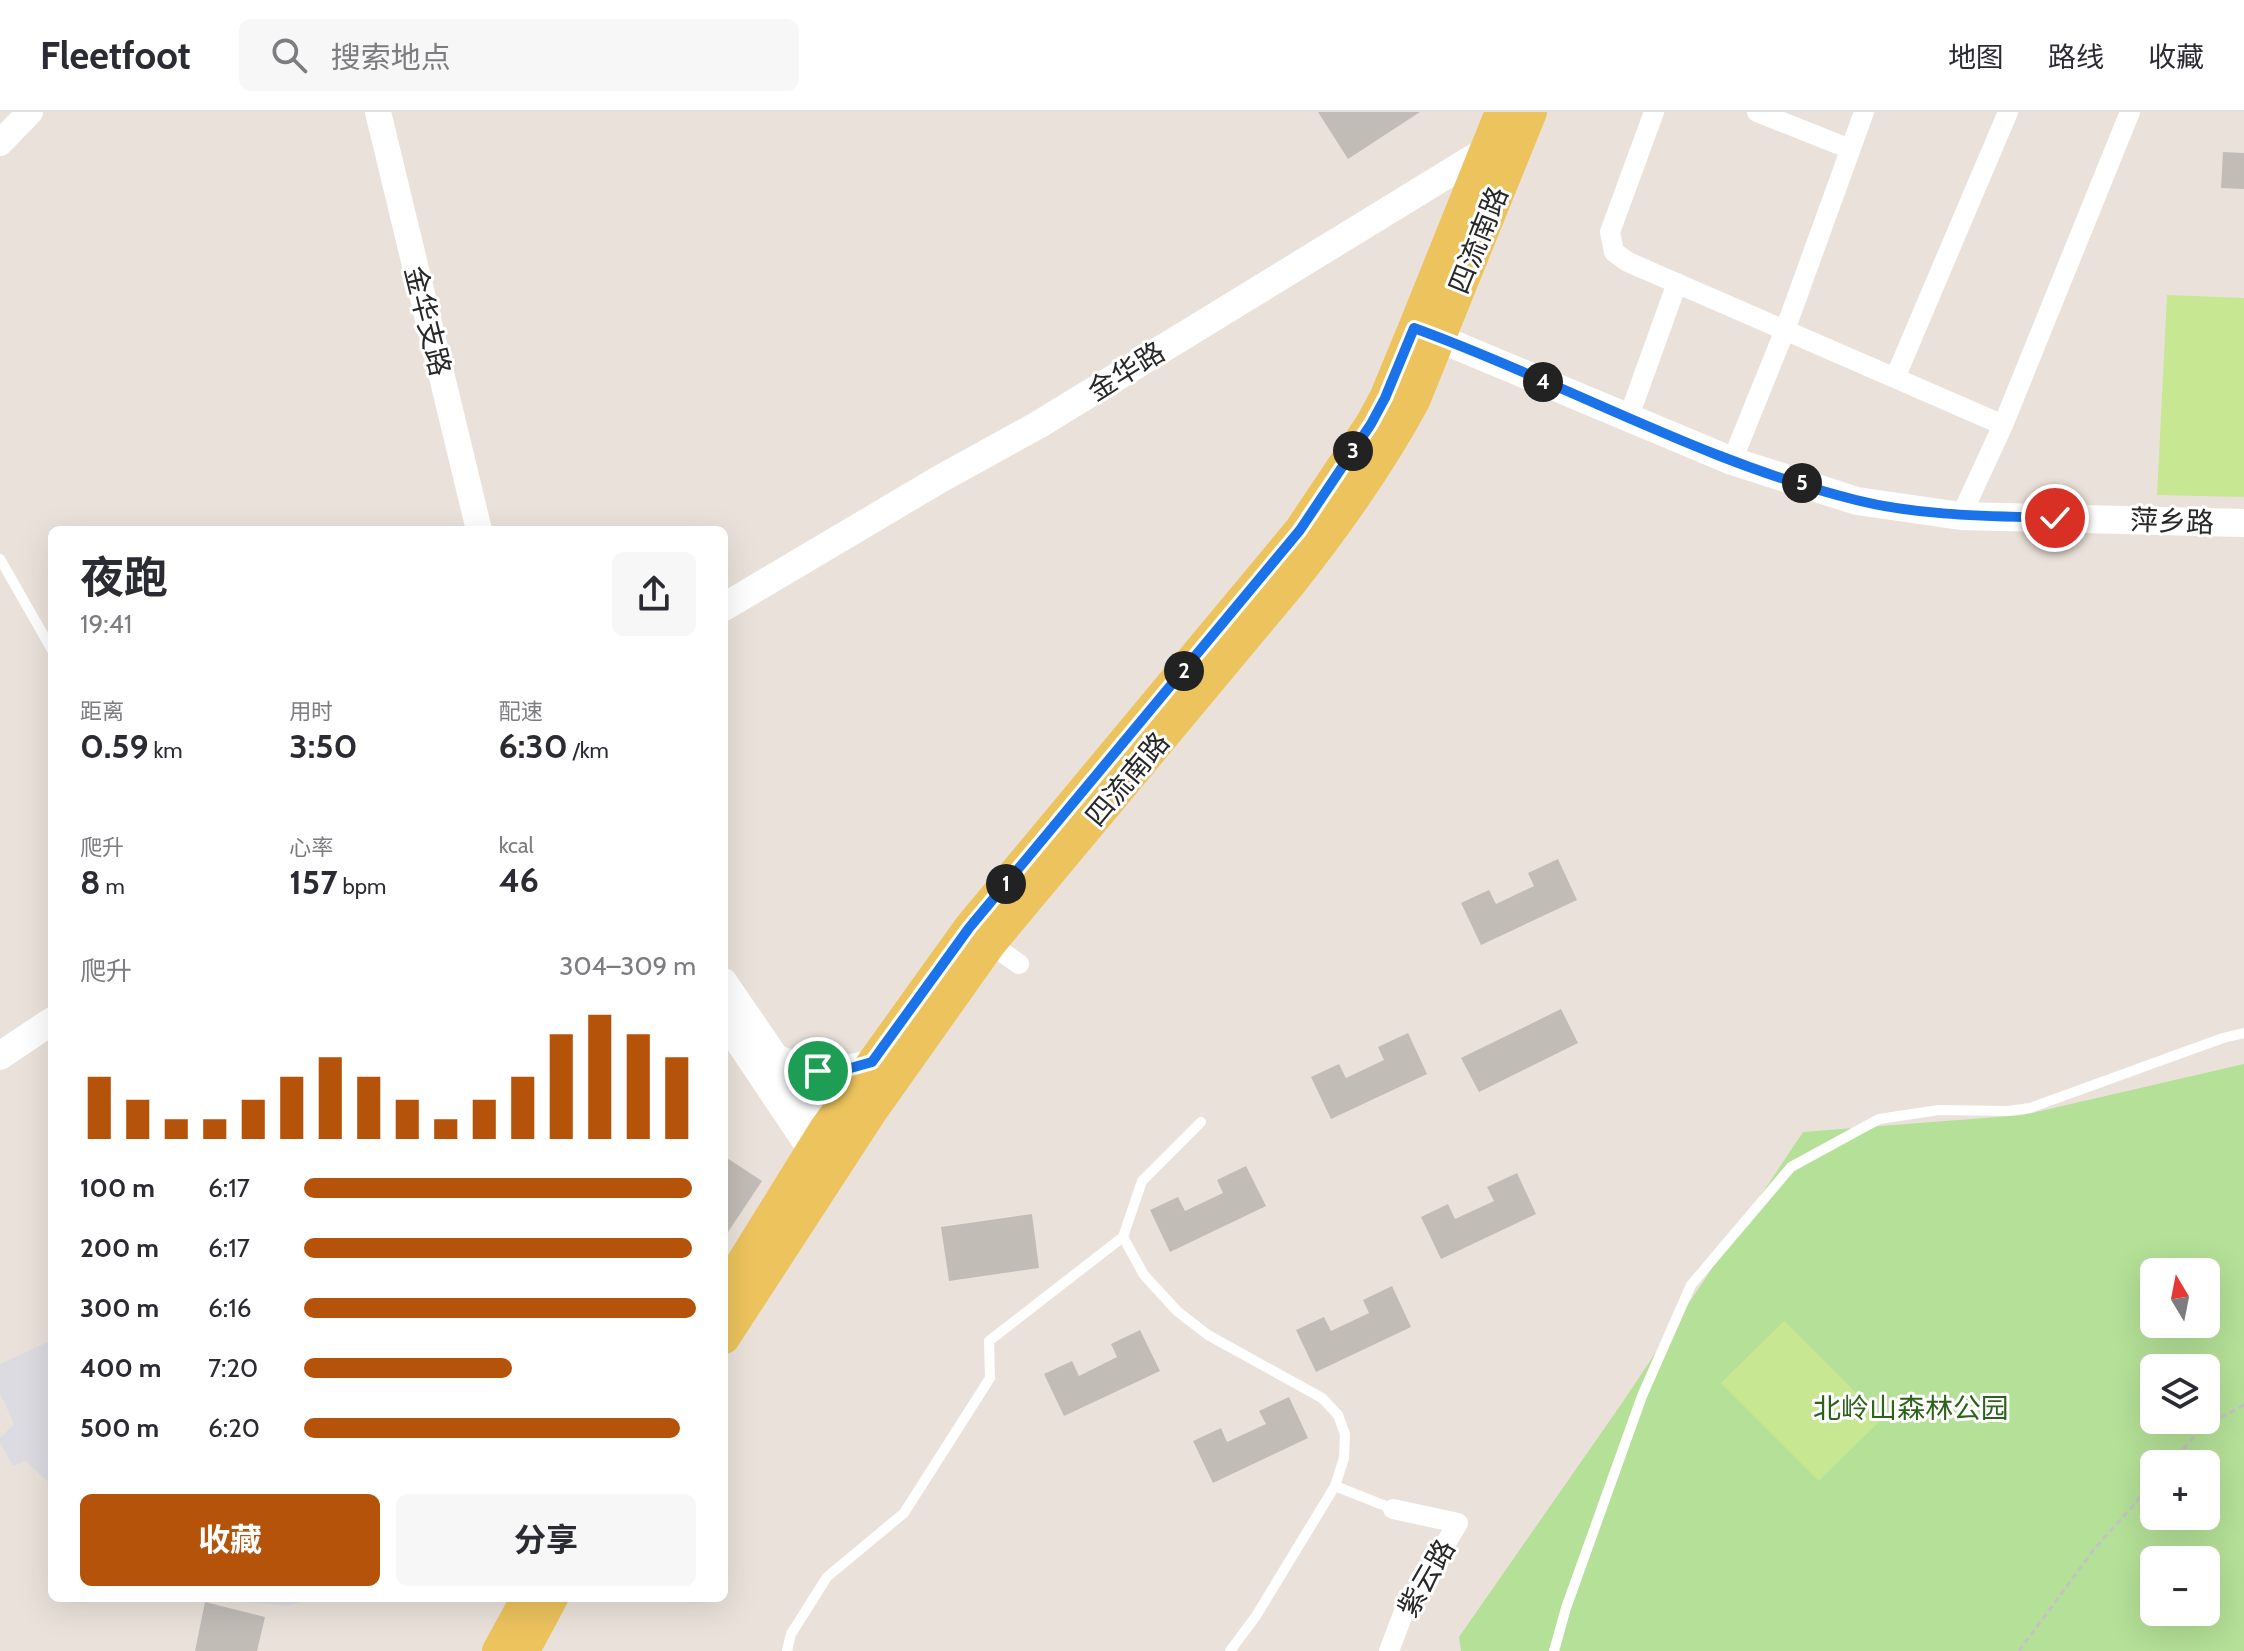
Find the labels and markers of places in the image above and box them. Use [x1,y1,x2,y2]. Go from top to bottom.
pin: 4 [1523,362,1563,402]
pin: 3 [1333,431,1373,471]
pin: 5 [1782,463,1822,503]
pin [2021,484,2089,552]
pin: 2 [1164,651,1204,691]
pin: 1 [986,864,1026,904]
pin [784,1037,852,1105]

